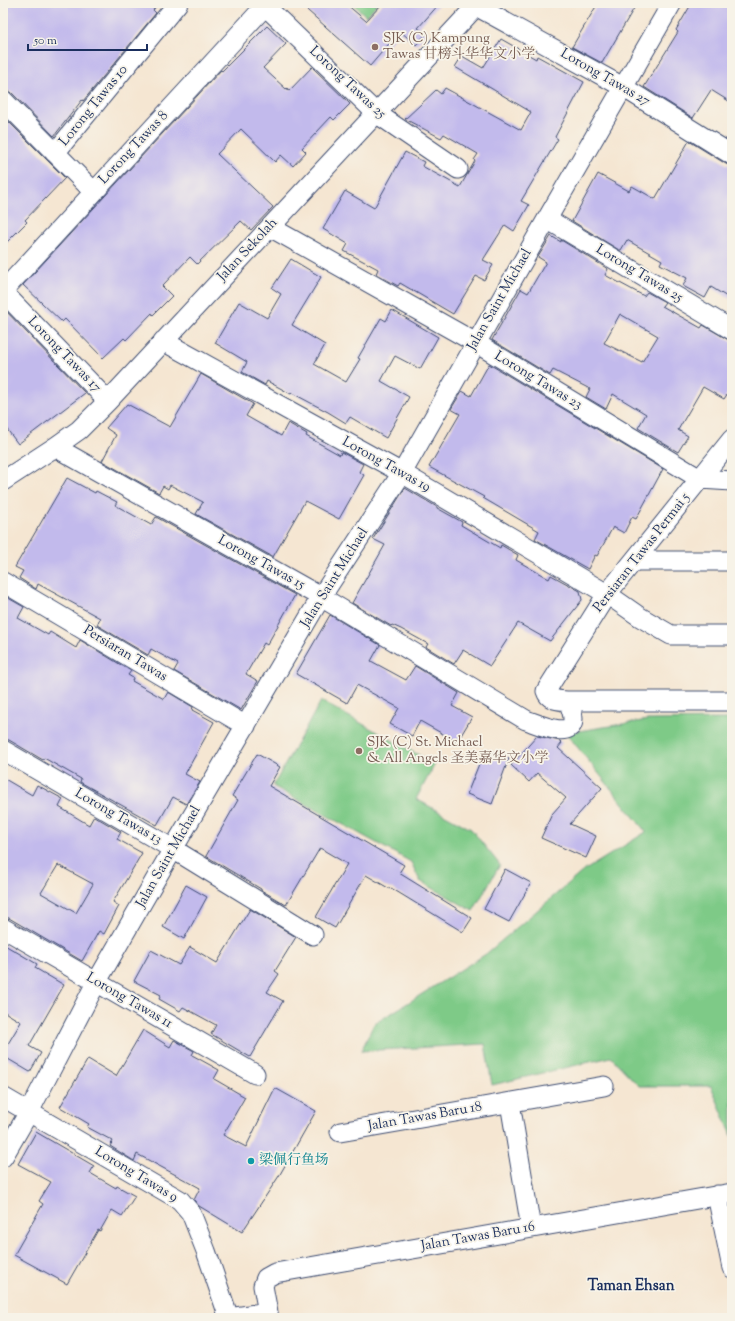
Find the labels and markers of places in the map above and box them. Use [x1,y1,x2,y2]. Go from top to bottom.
place label: SJK (C) Kampung Tawas 甘榜斗华华文小学 [383,29,535,65]
marker: SJK (C) Kampung Tawas 甘榜斗华华文小学 [370,42,380,52]
place label: SJK (C) St. Michael & All Angels 圣美嘉华文小学 [367,733,549,769]
marker: SJK (C) St. Michael & All Angels 圣美嘉华文小学 [354,746,364,756]
place label: 梁佩行鱼场 [259,1151,329,1171]
marker: 梁佩行鱼场 [246,1156,256,1166]

